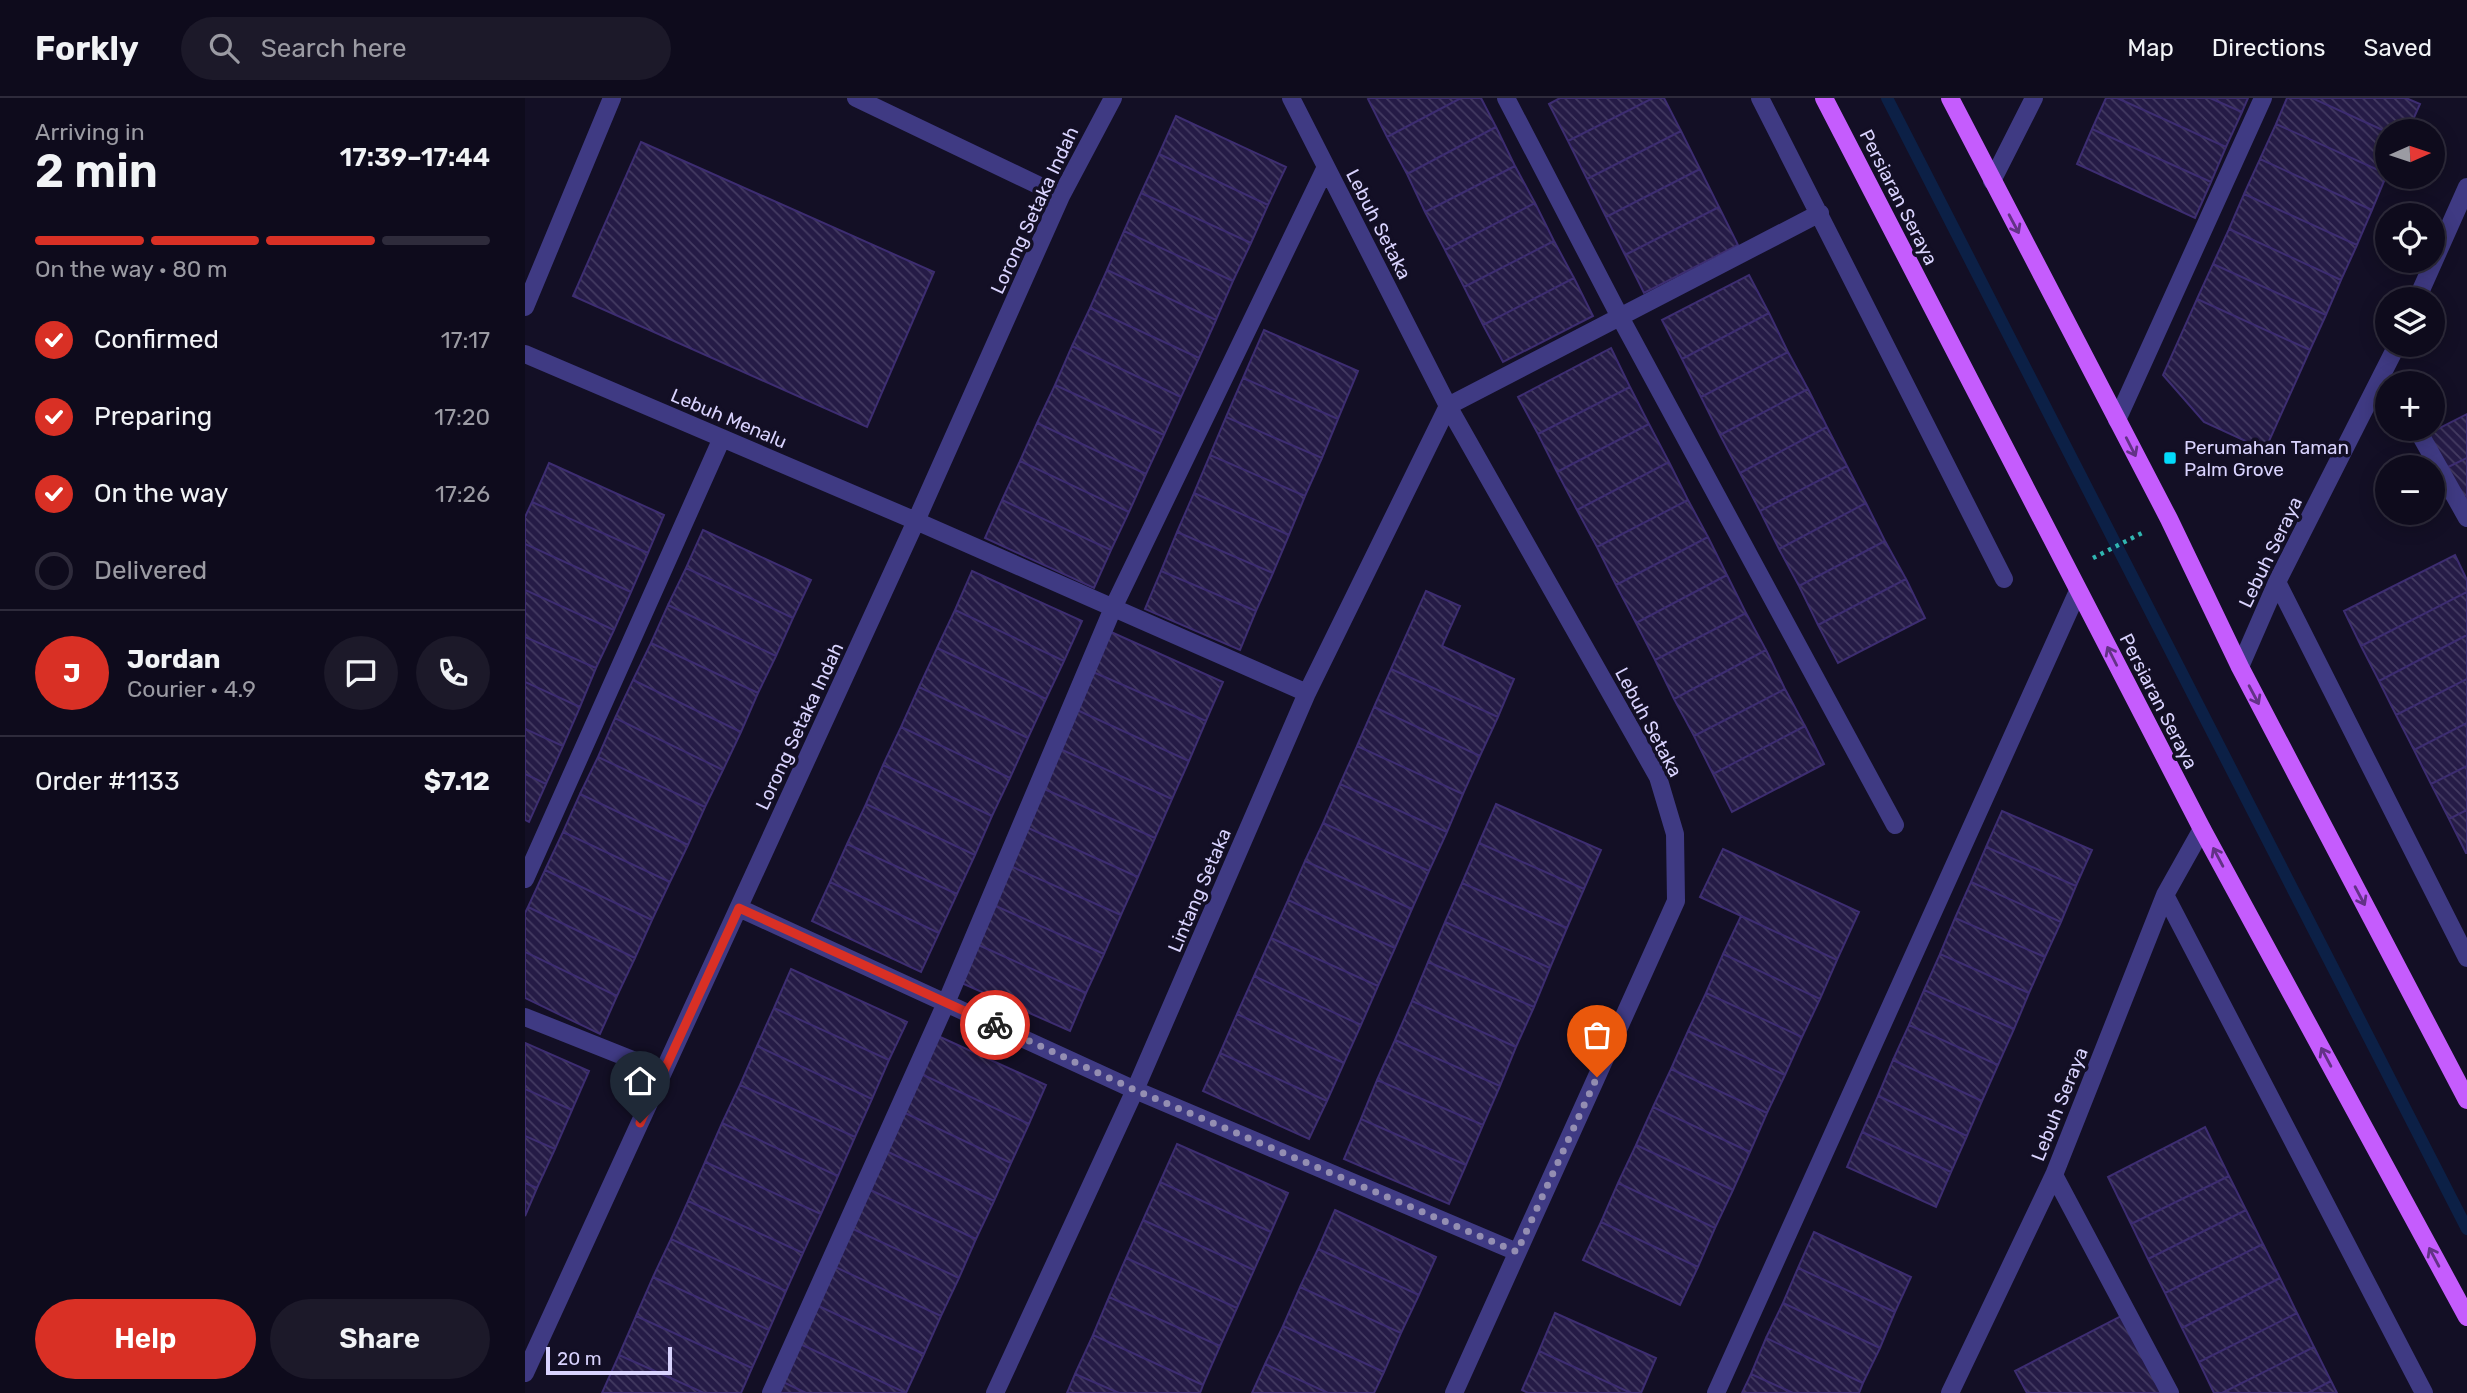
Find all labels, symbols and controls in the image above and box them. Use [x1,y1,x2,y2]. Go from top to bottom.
search box [181,17,671,80]
text: Forkly [35,29,139,68]
icon: search [205,29,243,67]
text: Search here [261,33,407,64]
text: Map [2127,34,2174,62]
text: Directions [2212,34,2325,62]
text: Saved [2363,34,2432,62]
text: Arriving in [35,118,145,146]
north arrow [2375,119,2445,189]
map controls [2375,119,2445,525]
street label: Lorong Setaka Indah [986,123,1083,298]
street label: Persiaran Seraya [1855,126,1943,269]
text: 17:39–17:44 [340,142,490,173]
text: 2 min [35,144,158,199]
street label: Lebuh Setaka [1341,165,1416,283]
button: locate [2375,203,2445,273]
one-way arrow [2008,213,2022,234]
text: On the way · 80 m [35,255,227,283]
button: layers [2375,287,2445,357]
icon: check [35,321,73,359]
text: Confirmed [94,324,219,355]
text: 17:17 [441,326,490,354]
button: + [2375,371,2445,441]
street label: Lebuh Menalu [667,384,790,453]
icon: check [35,398,73,436]
text: Preparing [94,401,212,432]
text: 17:20 [434,403,490,431]
one-way arrow [2125,436,2139,457]
place label: Perumahan Taman Palm Grove [2184,436,2349,481]
marker: Perumahan Taman Palm Grove [2162,450,2178,466]
button: − [2375,455,2445,525]
icon: check [35,475,73,513]
text: On the way [94,478,228,509]
text: 17:26 [435,480,490,508]
street label: Lebuh Seraya [2234,493,2307,611]
text: Delivered [94,555,207,586]
street label: Persiaran Seraya [2115,630,2203,773]
button: chat [324,636,398,710]
button: phone [416,636,490,710]
street label: Lorong Setaka Indah [751,639,848,814]
text: Jordan [127,644,220,675]
one-way arrow [2105,646,2118,667]
text: J [63,658,81,689]
street label: Lebuh Setaka [1610,664,1687,781]
text: Courier · 4.9 [127,675,256,703]
one-way arrow [2248,684,2262,705]
text: Order #1133 [35,766,180,797]
text: $7.12 [424,766,490,797]
street label: Lintang Setaka [1163,825,1236,956]
one-way arrow [2210,848,2224,868]
one-way arrow [2354,885,2367,906]
courier [960,990,1030,1060]
pin [1567,1005,1627,1077]
icon: bike [976,1006,1014,1044]
icon: bag [1578,1016,1616,1054]
street label: Lebuh Seraya [2026,1044,2093,1164]
one-way arrow [2319,1048,2333,1068]
pin [610,1051,670,1123]
icon: home [621,1062,659,1100]
one-way arrow [2427,1248,2441,1268]
button: Help [35,1299,256,1379]
button: Share [270,1299,490,1379]
scale bar [546,1344,672,1376]
text: 20 m [557,1347,602,1370]

